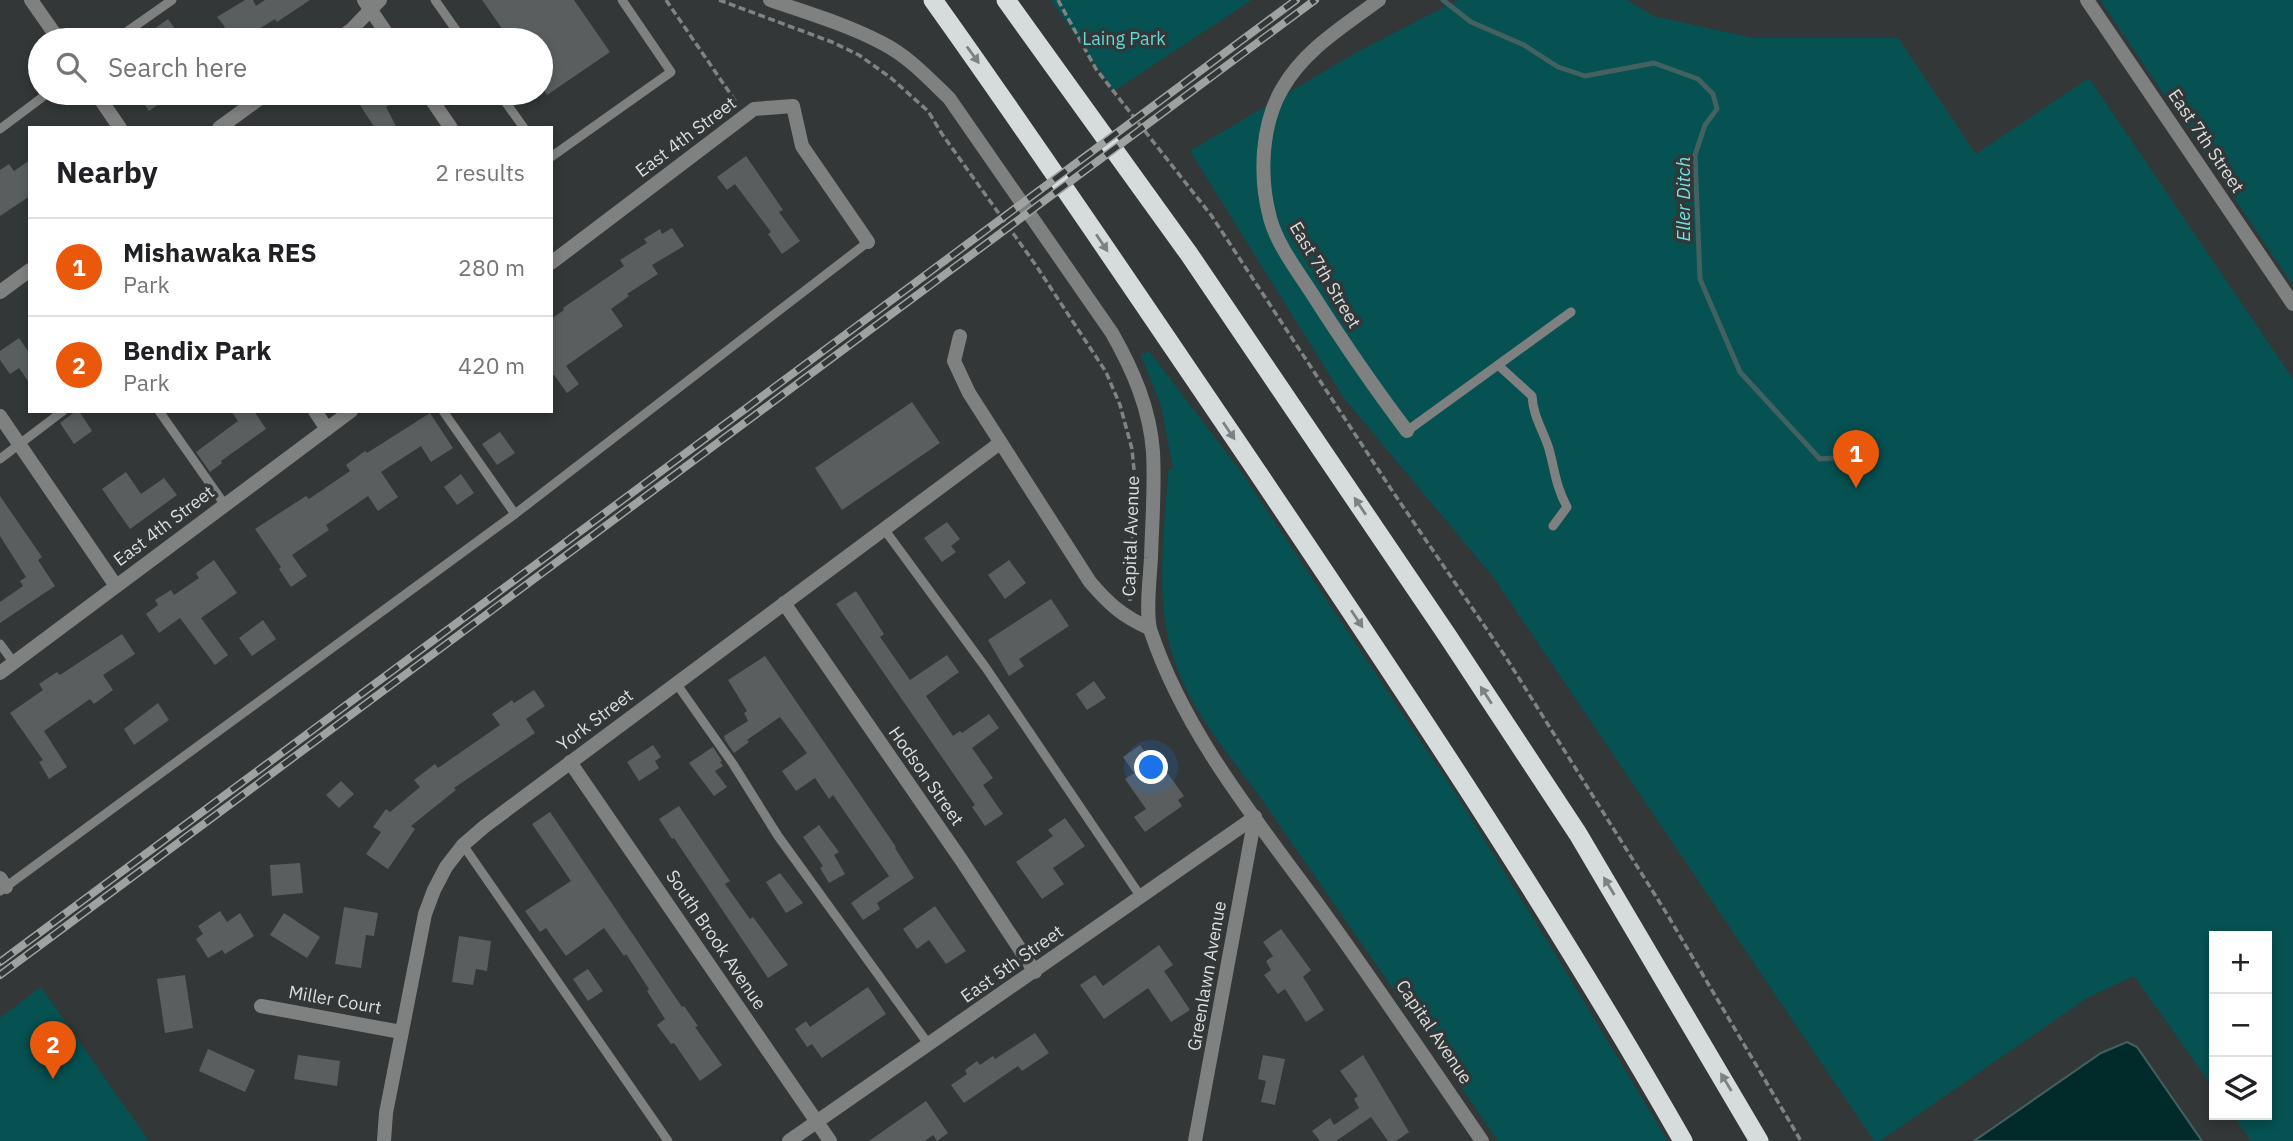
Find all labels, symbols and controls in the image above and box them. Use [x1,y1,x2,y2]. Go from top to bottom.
park label: Laing Park [1082,27,1166,50]
search box [28,28,553,105]
one-way arrow [966,46,980,64]
icon: search [52,48,90,86]
text: Search here [108,50,247,84]
street label: East 7th Street [2163,84,2250,197]
street label: East 4th Street [631,91,741,182]
text: Nearby [56,152,158,191]
water label: Eller Ditch [1671,156,1695,242]
text: 2 results [435,157,525,187]
street label: East 7th Street [1285,217,1366,332]
one-way arrow [1095,233,1108,253]
text: Mishawaka RES [123,235,317,269]
text: 1 [72,252,86,282]
text: 280 m [458,252,525,282]
text: Park [123,269,170,299]
text: Bendix Park [123,333,271,367]
text: 2 [72,350,86,380]
text: 420 m [458,350,525,380]
text: Park [123,367,170,397]
one-way arrow [1223,421,1236,441]
pin: 1 [1833,430,1879,488]
street label: Capital Avenue [1117,475,1144,597]
street label: East 4th Street [109,480,219,571]
one-way arrow [1353,497,1367,515]
one-way arrow [1350,610,1363,629]
street label: York Street [552,683,637,756]
one-way arrow [1480,685,1493,705]
street label: Hodson Street [884,722,969,830]
your location [1134,750,1168,784]
street label: South Brook Avenue [661,865,772,1014]
one-way arrow [1603,877,1616,896]
street label: Greenlawn Avenue [1182,899,1231,1053]
street label: East 5th Street [956,920,1068,1008]
map controls [2209,931,2272,1120]
button: + [2209,931,2272,994]
street label: Capital Avenue [1391,975,1478,1088]
street label: Miller Court [287,980,383,1019]
button: − [2209,994,2272,1057]
pin: 2 [30,1021,76,1079]
button: layers [2209,1057,2272,1120]
one-way arrow [1719,1072,1732,1091]

